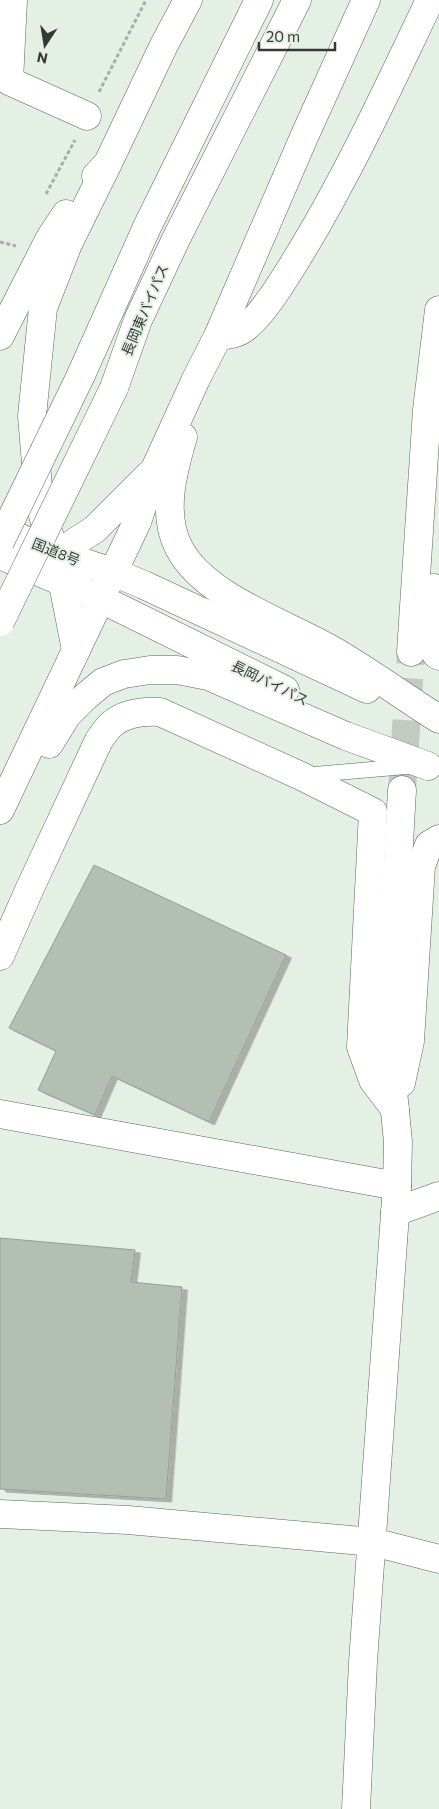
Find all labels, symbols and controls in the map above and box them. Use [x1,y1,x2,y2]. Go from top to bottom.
north arrow [20,20,70,70]
scale bar [259,20,335,52]
text: 20 m [266,27,300,45]
text: N [35,49,49,68]
street label: 長岡東バイパス [118,262,171,358]
street label: 国道8号 [30,534,83,569]
street label: 長岡バイパス [229,657,312,709]

